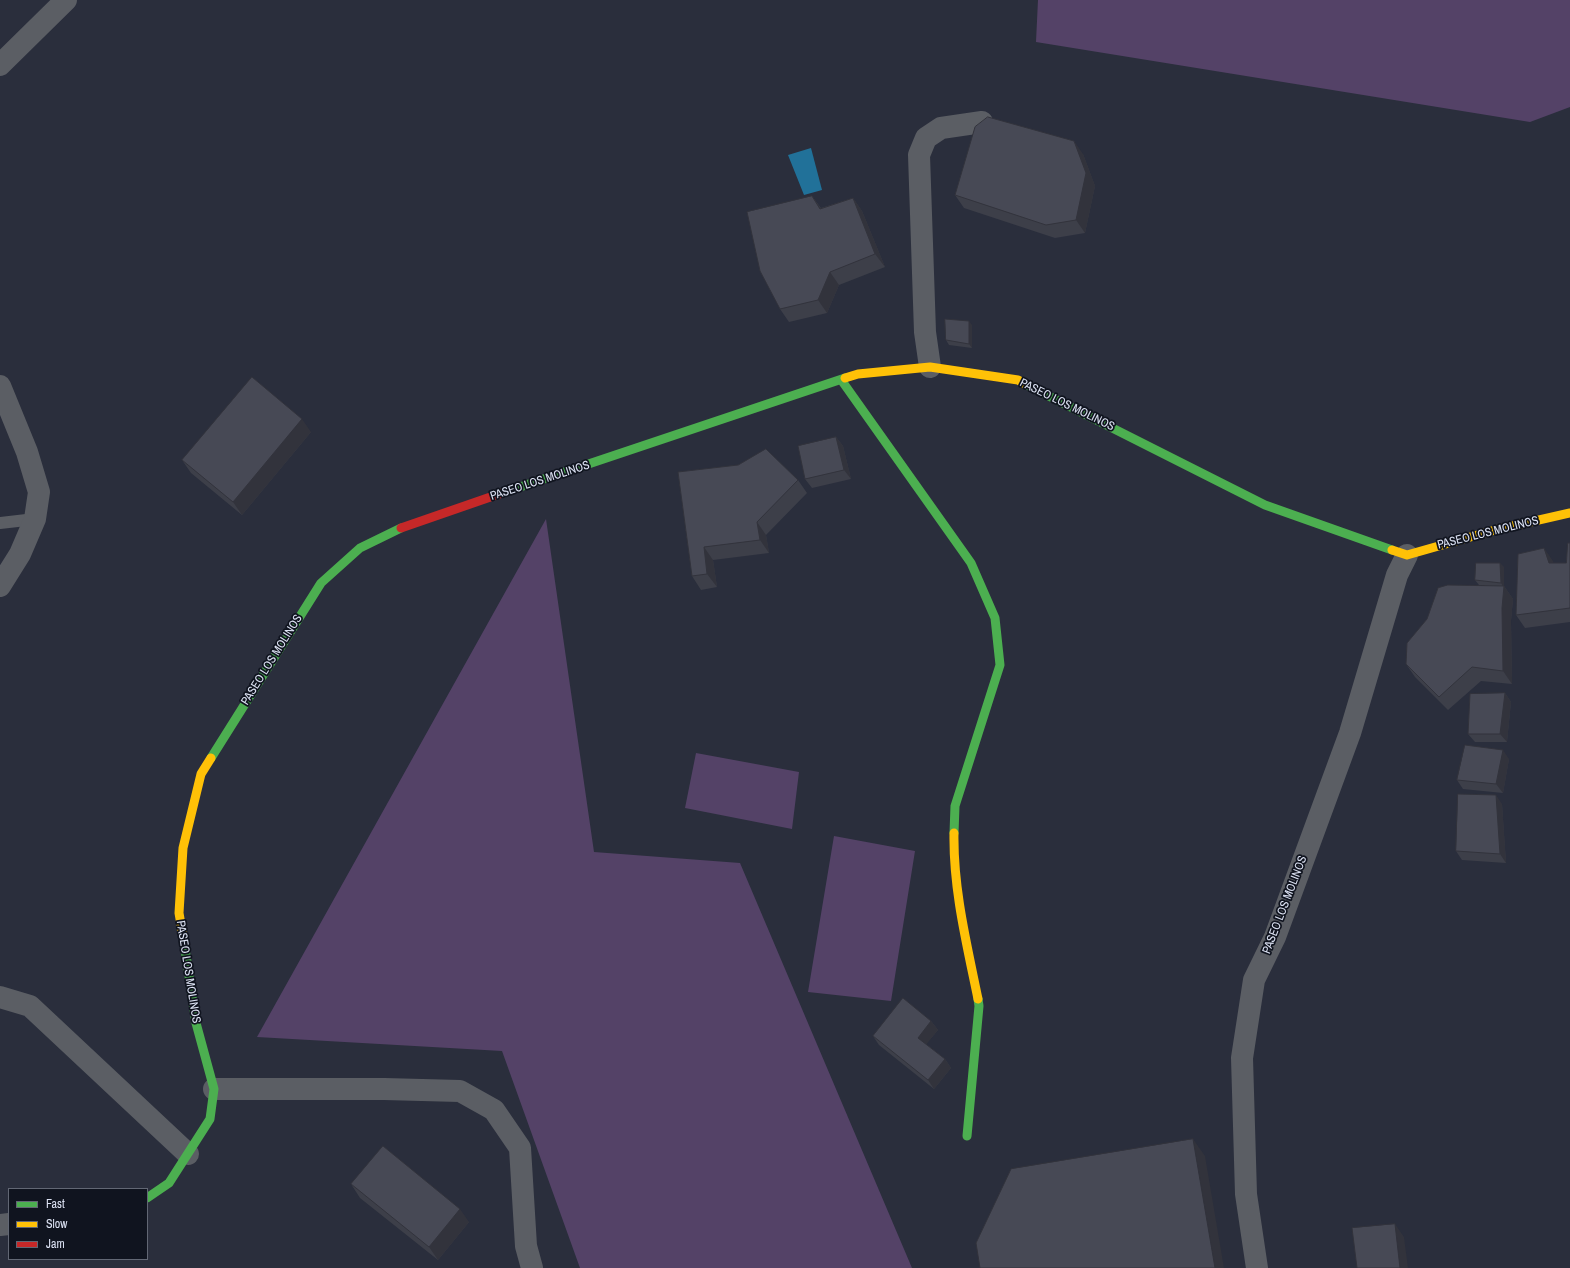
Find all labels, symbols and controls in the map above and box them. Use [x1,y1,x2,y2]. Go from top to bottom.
street label: PASEO LOS MOLINOS [1017,376,1117,434]
street label: PASEO LOS MOLINOS [488,458,592,504]
street label: PASEO LOS MOLINOS [1436,513,1540,553]
street label: PASEO LOS MOLINOS [238,612,306,708]
street label: PASEO LOS MOLINOS [1260,854,1310,956]
street label: PASEO LOS MOLINOS [173,920,203,1024]
legend [8,1188,148,1260]
text: Fast [46,1196,65,1212]
text: Slow [46,1216,67,1232]
text: Jam [46,1236,65,1252]

